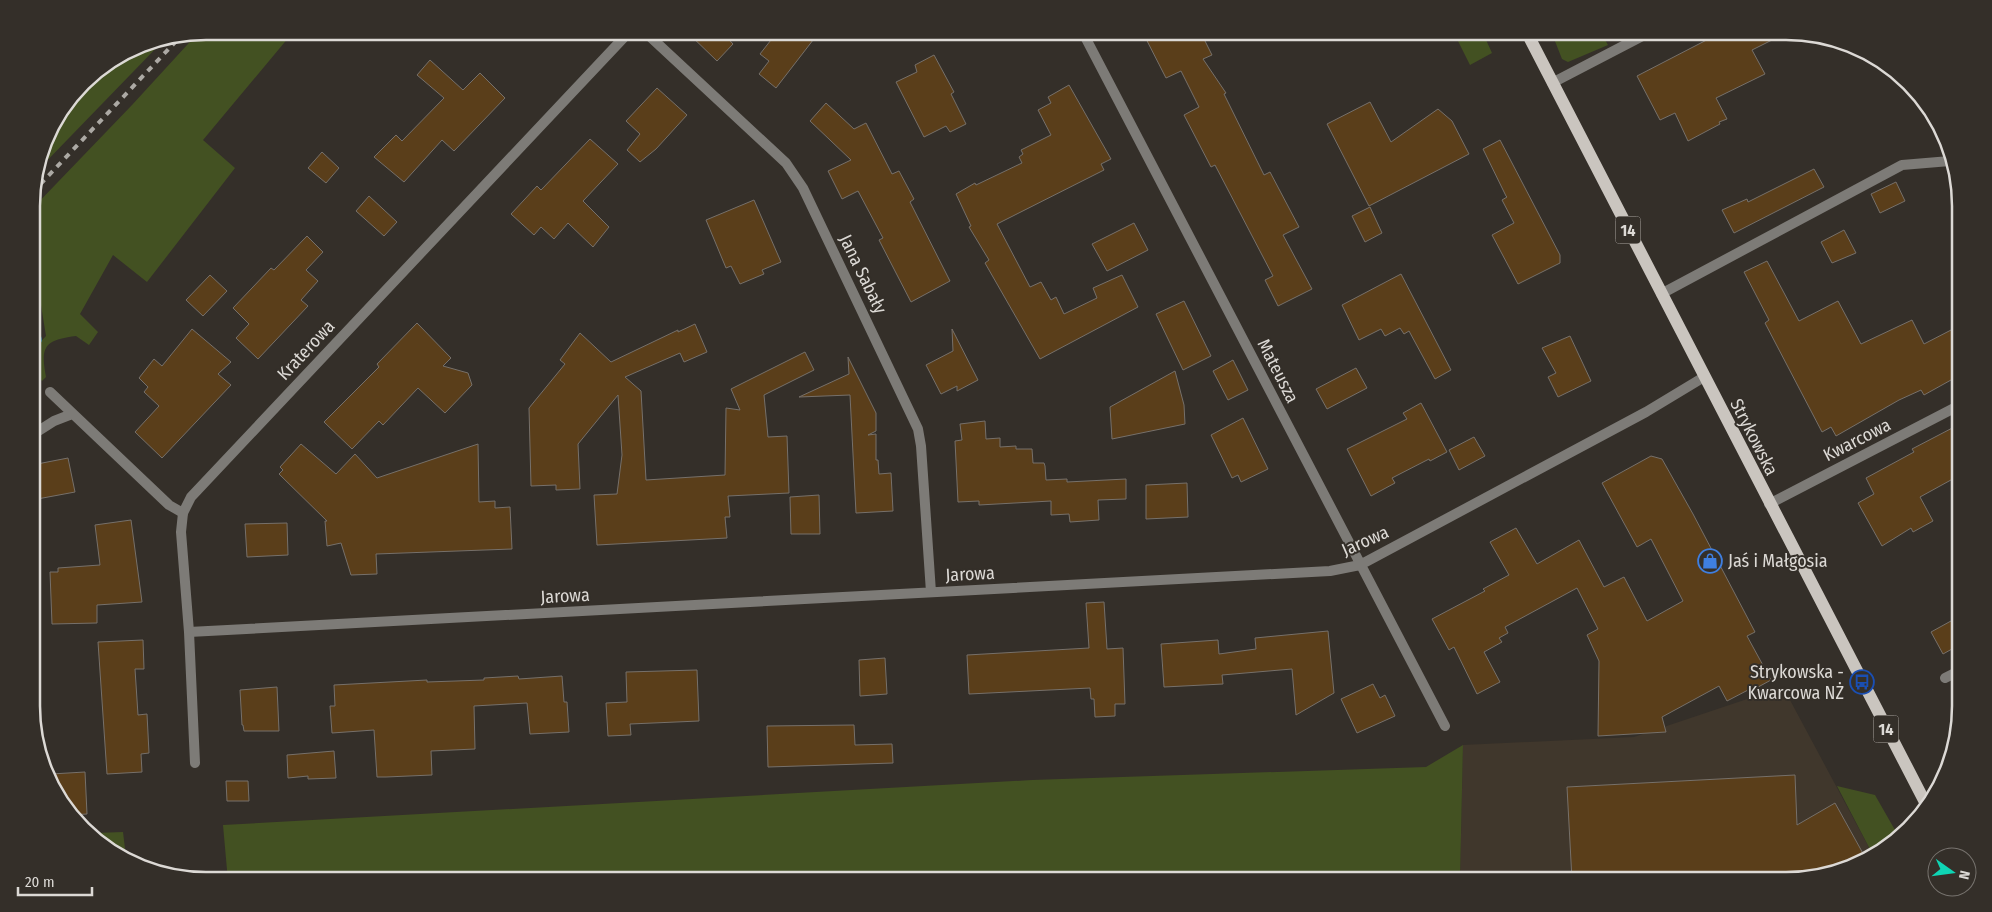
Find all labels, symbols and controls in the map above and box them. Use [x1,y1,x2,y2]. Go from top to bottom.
road number: 14 [1616,216,1640,244]
street label: Jana Sabały [834,231,892,317]
street label: Kraterowa [273,315,339,385]
street label: Mateusza [1253,335,1304,407]
street label: Strykowska [1725,395,1783,479]
street label: Kwarcowa [1820,414,1895,466]
street label: Jarowa [1338,521,1392,561]
shop icon: Jaś i Małgosia [1697,548,1723,574]
place label: Jaś i Małgosia [1728,550,1828,572]
street label: Jarowa [945,562,995,586]
street label: Jarowa [540,584,590,608]
place label: Strykowska - Kwarcowa NŻ [1748,661,1844,704]
bus stop icon: Strykowska - Kwarcowa NŻ [1849,669,1875,695]
road number: 14 [1874,716,1898,742]
north arrow [1927,847,1977,897]
scale bar [18,864,91,896]
text: N [1955,869,1973,881]
text: 20 m [25,873,55,891]

